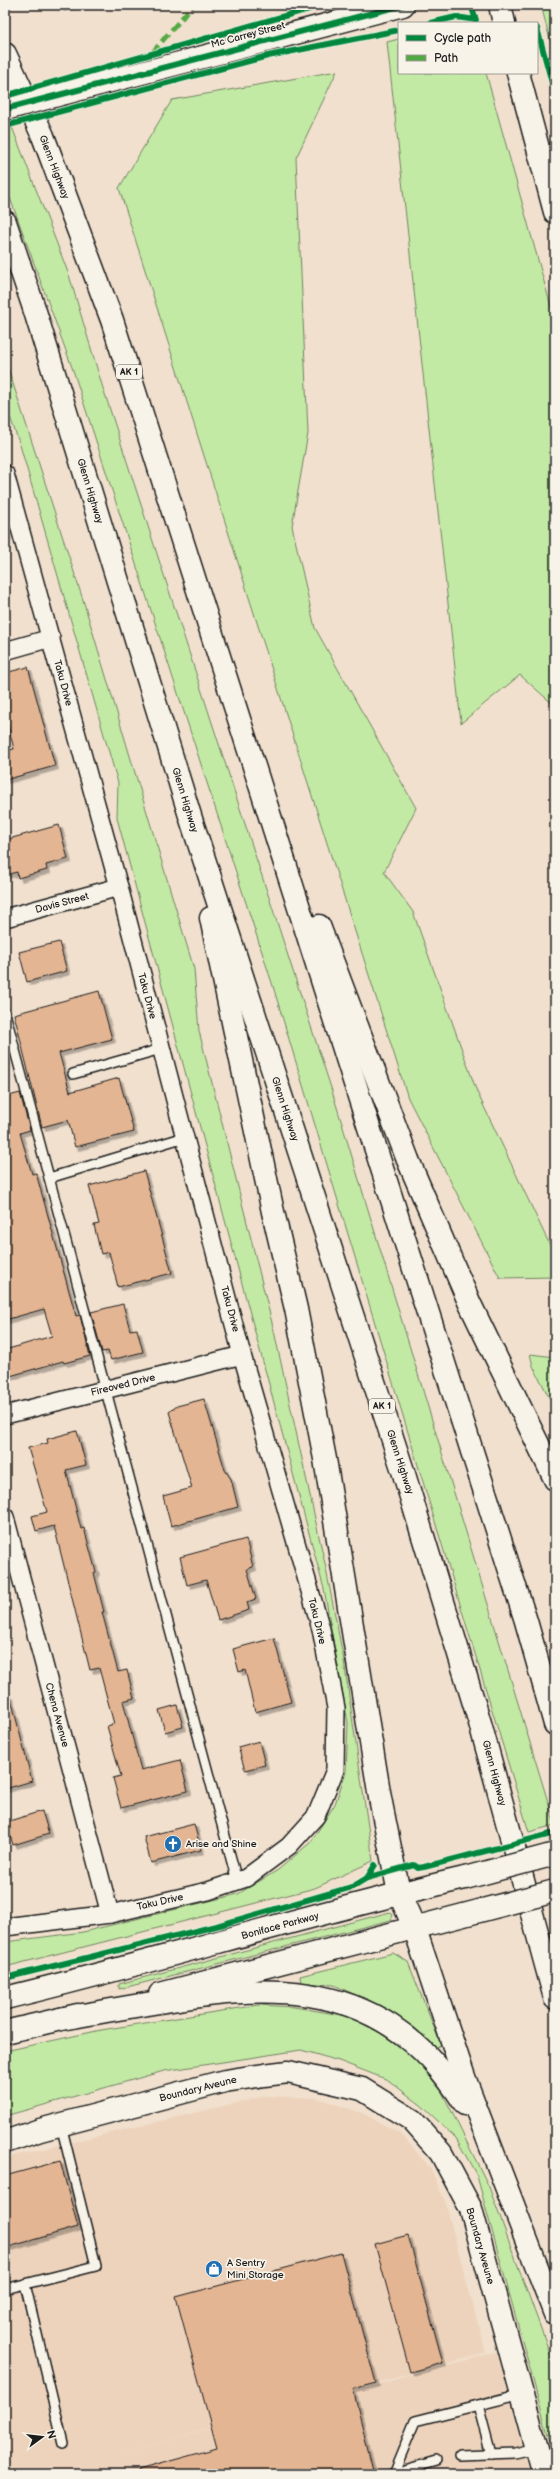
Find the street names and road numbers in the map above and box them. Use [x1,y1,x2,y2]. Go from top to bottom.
street label: Mc Carrey Street [210,19,286,51]
street label: Glenn Highway [36,133,72,201]
road number: AK 1 [116,365,142,379]
street label: Glenn Highway [74,457,106,525]
street label: Taku Drive [51,659,75,707]
street label: Glenn Highway [169,766,201,834]
street label: Davis Street [34,890,90,916]
street label: Taku Drive [135,972,159,1020]
street label: Glenn Highway [269,1075,301,1143]
street label: Taku Drive [218,1285,242,1333]
street label: Fireoved Drive [90,1371,156,1399]
road number: AK 1 [369,1399,395,1413]
street label: Glenn Highway [384,1428,416,1496]
street label: Taku Drive [305,1597,329,1645]
street label: Chena Avenue [43,1682,71,1749]
street label: Glenn Highway [479,1739,509,1807]
street label: Taku Drive [136,1891,184,1913]
street label: Boniface Parkway [240,1910,321,1942]
street label: Boundary Aveune [158,2074,238,2104]
street label: Boundary Aveune [463,2206,497,2286]

